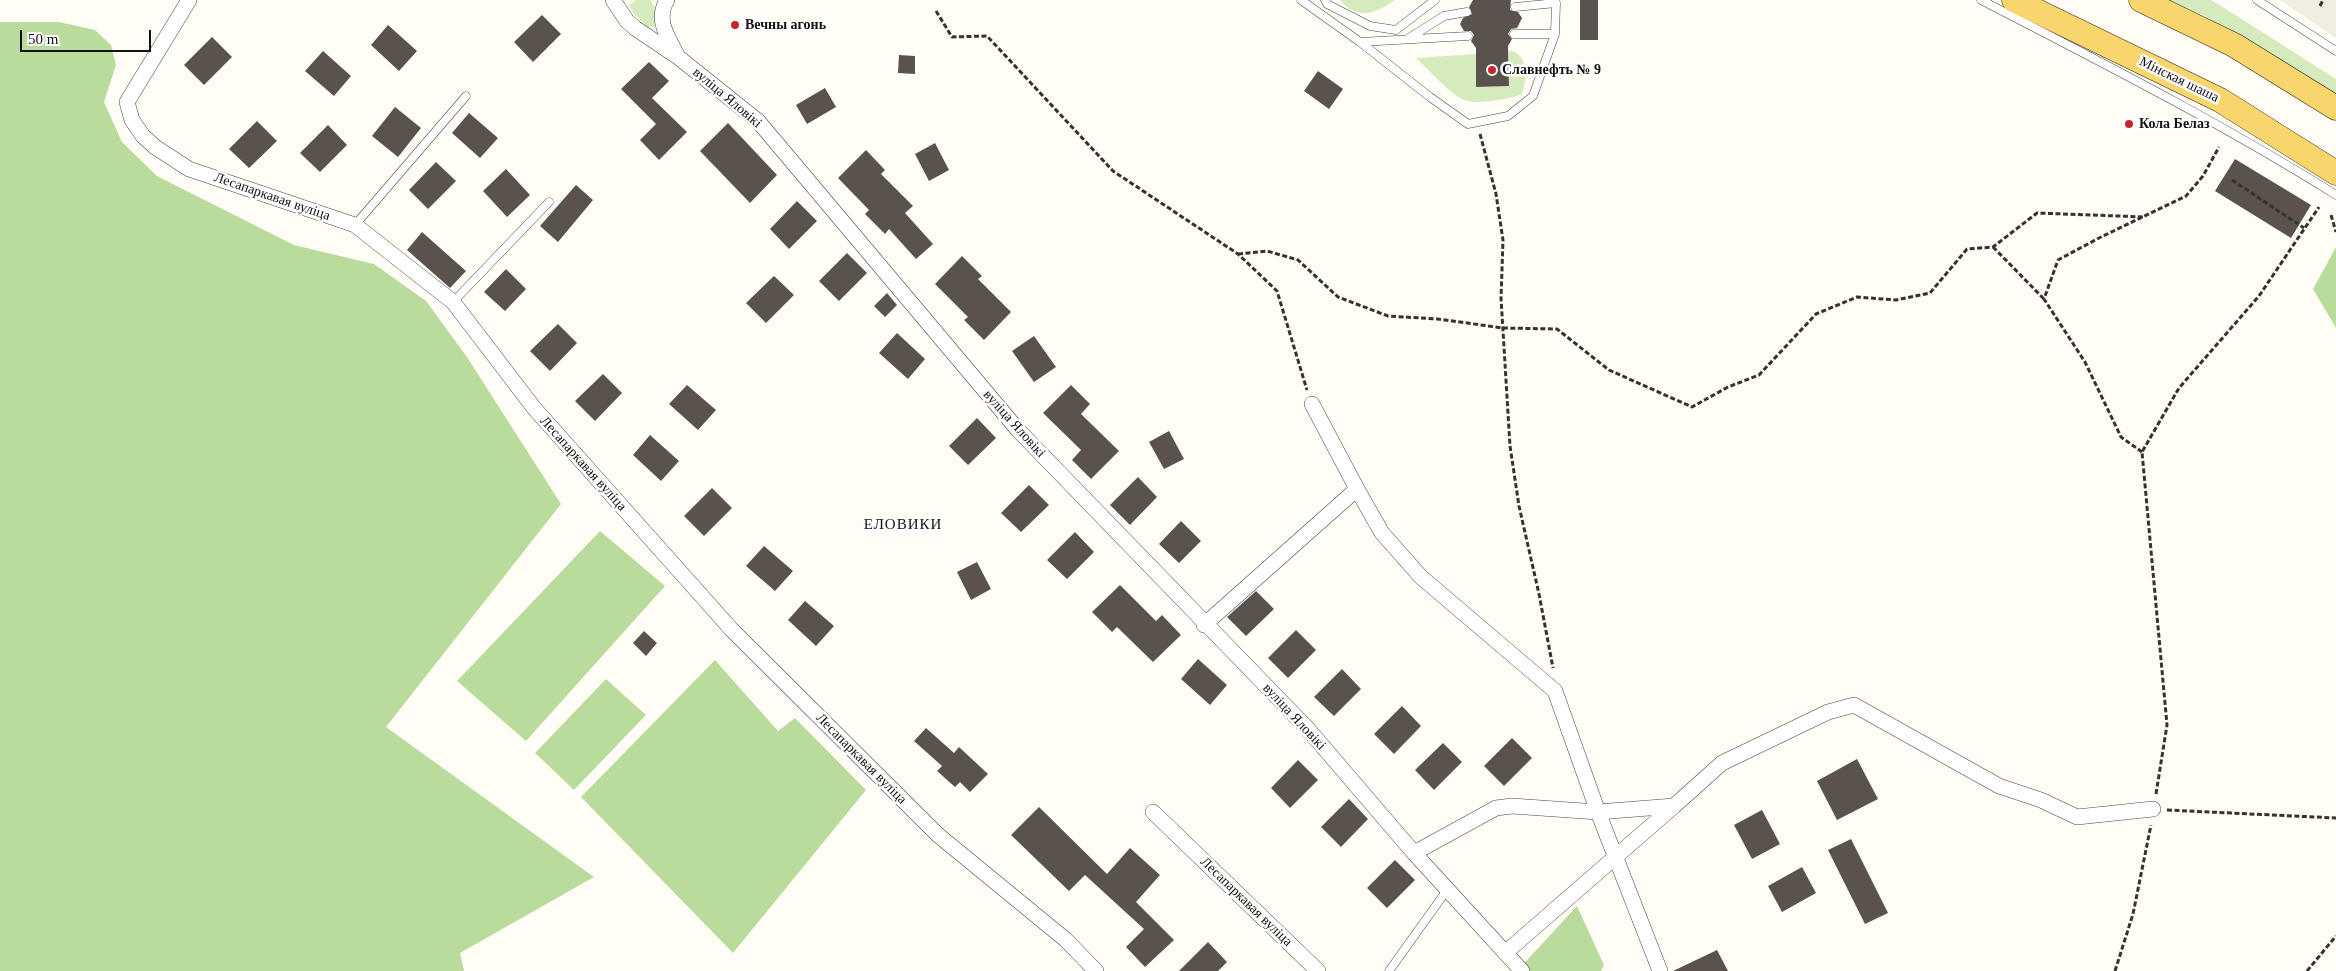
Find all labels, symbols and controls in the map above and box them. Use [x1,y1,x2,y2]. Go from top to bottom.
place label: Вечны агонь [745,17,826,33]
marker: Вечны агонь [729,19,741,31]
scale bar [22,20,154,52]
text: 50 m [28,31,58,47]
street label: Мінская шаша [2136,53,2222,107]
place label: Славнефть № 9 [1502,62,1601,78]
street label: вуліца Яловікі [689,64,765,132]
marker: Славнефть № 9 [1486,64,1498,76]
place label: Кола Белаз [2139,116,2210,132]
marker: Кола Белаз [2123,118,2135,130]
street label: Лесапаркавая вуліца [212,169,332,225]
street label: вуліца Яловікі [979,387,1049,461]
street label: Лесапаркавая вуліца [536,413,630,515]
district label: ЕЛОВИКИ [863,516,943,534]
street label: вуліца Яловікі [1259,680,1329,754]
street label: Лесапаркавая вуліца [812,710,910,808]
street label: Лесапаркавая вуліца [1196,854,1296,950]

